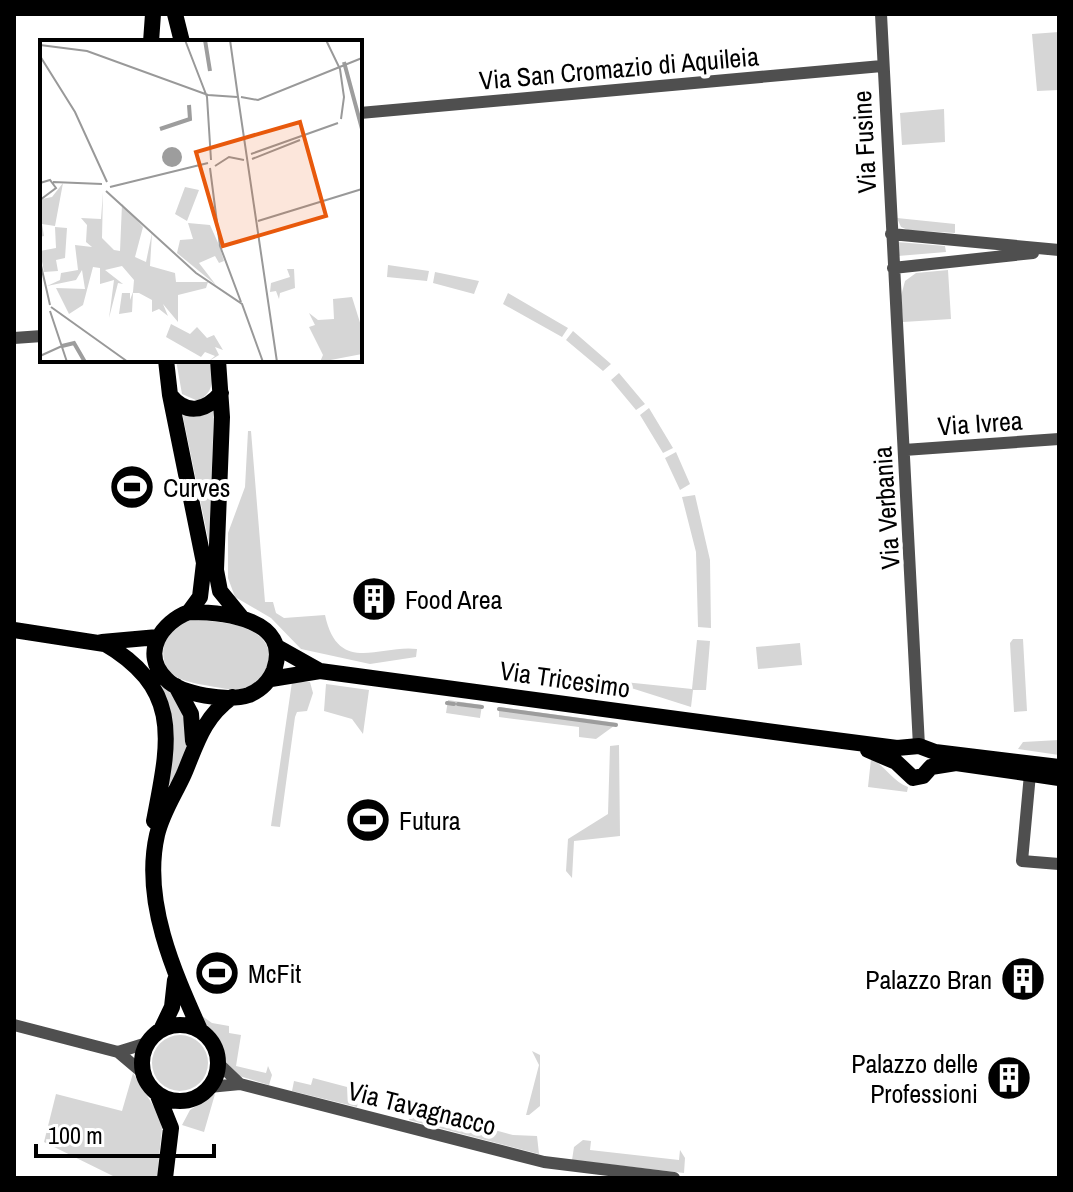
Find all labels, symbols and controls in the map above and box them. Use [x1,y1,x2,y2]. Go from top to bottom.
street label: Via San Cromazio di Aquileia [478,38,760,98]
inset map [40,40,362,362]
street label: Via Fusine [844,90,884,194]
street label: Via Ivrea [936,403,1024,443]
street label: Via Verbania [864,445,908,571]
sports icon: Curves [108,463,156,511]
place label: Curves [163,470,231,505]
building icon: Food Area [350,575,398,623]
place label: Food Area [405,582,502,617]
street label: Via Tricesimo [498,653,632,705]
sports icon: Futura [344,796,392,844]
place label: Futura [399,803,461,838]
sports icon: McFit [193,949,241,997]
building icon: Palazzo Bran [999,955,1047,1003]
place label: McFit [248,956,301,991]
place label: Palazzo Bran [865,962,992,997]
place label: Palazzo delle Professioni [851,1046,978,1111]
building icon: Palazzo delle Professioni [985,1054,1033,1102]
street label: Via Tavagnacco [344,1073,500,1143]
scale bar [36,1108,214,1158]
text: 100 m [48,1119,103,1151]

